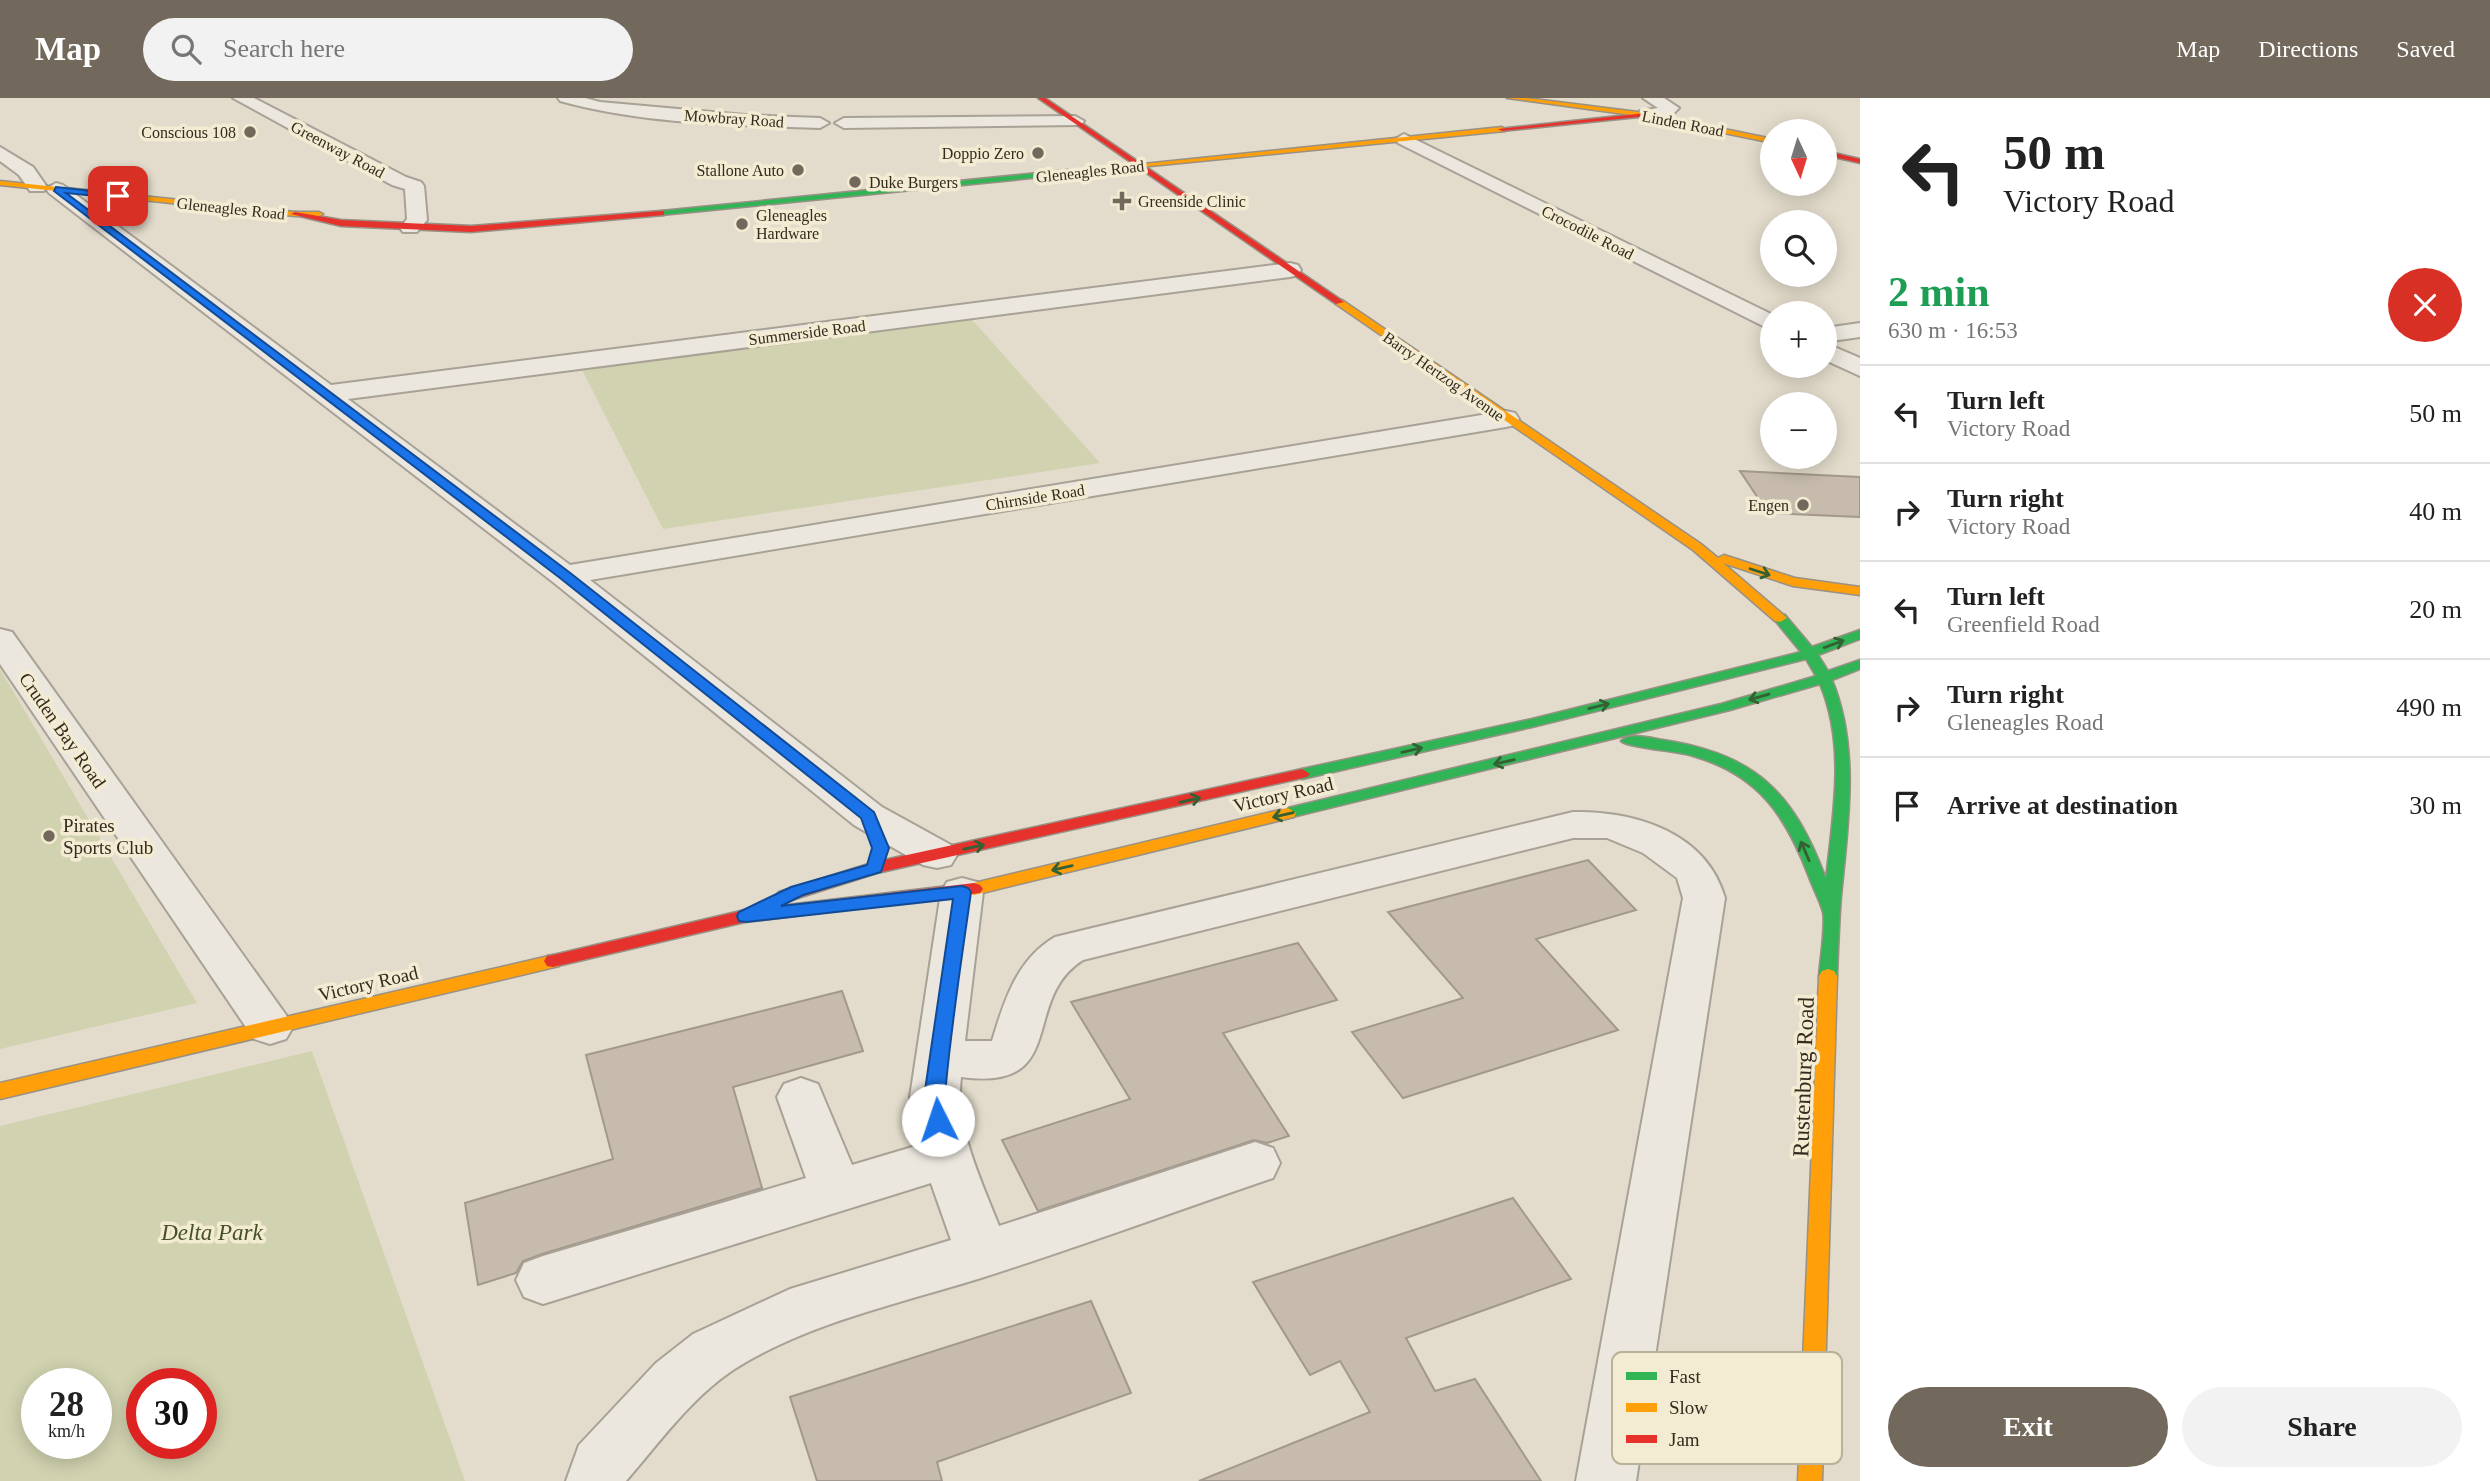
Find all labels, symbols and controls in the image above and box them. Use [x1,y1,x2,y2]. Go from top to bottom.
search box [143,18,633,81]
icon: search [167,30,205,68]
text: Map [35,31,101,67]
text: Search here [223,34,345,63]
text: Map [2176,36,2220,62]
text: Directions [2258,36,2358,62]
text: Saved [2396,36,2455,62]
street label: Mowbray Road [683,107,784,131]
street label: Linden Road [1640,107,1725,140]
street label: Greenway Road [288,118,387,182]
north arrow [1760,119,1838,196]
map controls [1760,119,1837,469]
place label: Conscious 108 [141,124,236,141]
marker: Conscious 108 [242,124,258,140]
text: 50 m [2003,125,2105,180]
icon: left [1888,126,1979,217]
place label: Doppio Zero [942,145,1024,163]
marker: Doppio Zero [1030,145,1046,161]
street label: Gleneagles Road [1035,157,1145,187]
place label: Stallone Auto [696,162,784,179]
marker: Stallone Auto [790,162,806,178]
pin [88,166,148,226]
marker: Duke Burgers [847,174,863,190]
place label: Duke Burgers [869,174,958,192]
icon: arrive [99,177,137,215]
text: Victory Road [2003,183,2174,219]
marker: Greenside Clinic [1112,191,1132,211]
place label: Greenside Clinic [1138,193,1246,210]
street label: Gleneagles Road [176,194,286,224]
street label: Crocodile Road [1539,202,1637,263]
place label: Gleneagles Hardware [756,207,827,242]
button: search [1760,210,1837,287]
marker: Gleneagles Hardware [734,216,750,232]
button: close [2388,268,2462,342]
text: 2 min [1888,269,1990,315]
button: + [1760,301,1837,378]
street label: Summerside Road [748,317,867,348]
text: 630 m · 16:53 [1888,318,2018,343]
street label: Barry Hertzog Avenue [1379,328,1507,425]
text: Turn left [1947,386,2045,415]
button: − [1760,392,1837,469]
icon: left [1888,395,1926,433]
text: 50 m [2409,399,2462,428]
text: Victory Road [1947,416,2070,441]
street label: Chirnside Road [984,481,1086,514]
text: Turn right [1947,484,2064,513]
icon: right [1888,493,1926,531]
place label: Engen [1748,497,1789,515]
marker: Engen [1795,497,1811,513]
text: 40 m [2409,497,2462,526]
text: Victory Road [1947,514,2070,539]
one-way arrow [1749,567,1771,579]
text: Turn left [1947,582,2045,611]
icon: left [1888,591,1926,629]
text: 20 m [2409,595,2462,624]
text: Greenfield Road [1947,612,2100,637]
one-way arrow [1822,637,1844,649]
street label: Cruden Bay Road [15,668,111,792]
text: Turn right [1947,680,2064,709]
icon: right [1888,689,1926,727]
one-way arrow [1748,692,1770,705]
text: 490 m [2396,693,2462,722]
one-way arrow [1587,699,1609,712]
text: Gleneagles Road [1947,710,2103,735]
one-way arrow [1400,742,1423,756]
one-way arrow [1493,756,1516,769]
street label: Victory Road [1231,773,1336,816]
icon: arrive [1888,787,1926,825]
text: Arrive at destination [1947,791,2178,820]
text: 30 m [2409,791,2462,820]
one-way arrow [1178,792,1201,806]
one-way arrow [1272,809,1295,822]
place label: Pirates Sports Club [63,815,153,858]
marker: Pirates Sports Club [41,828,57,844]
one-way arrow [962,840,985,853]
one-way arrow [1798,840,1811,862]
one-way arrow [1051,862,1074,875]
street label: Victory Road [316,962,421,1005]
street label: Rustenburg Road [1788,996,1819,1157]
position arrow [901,1083,975,1157]
park label: Delta Park [160,1220,264,1245]
legend [1612,1352,1842,1464]
text: Fast [1669,1366,1701,1387]
speed limit sign: 30 [126,1368,217,1459]
text: 28 [49,1385,84,1424]
button: Exit [1888,1387,2168,1467]
button: Share [2182,1387,2462,1467]
text: Slow [1669,1397,1708,1418]
text: km/h [48,1421,85,1441]
text: Jam [1669,1429,1700,1450]

